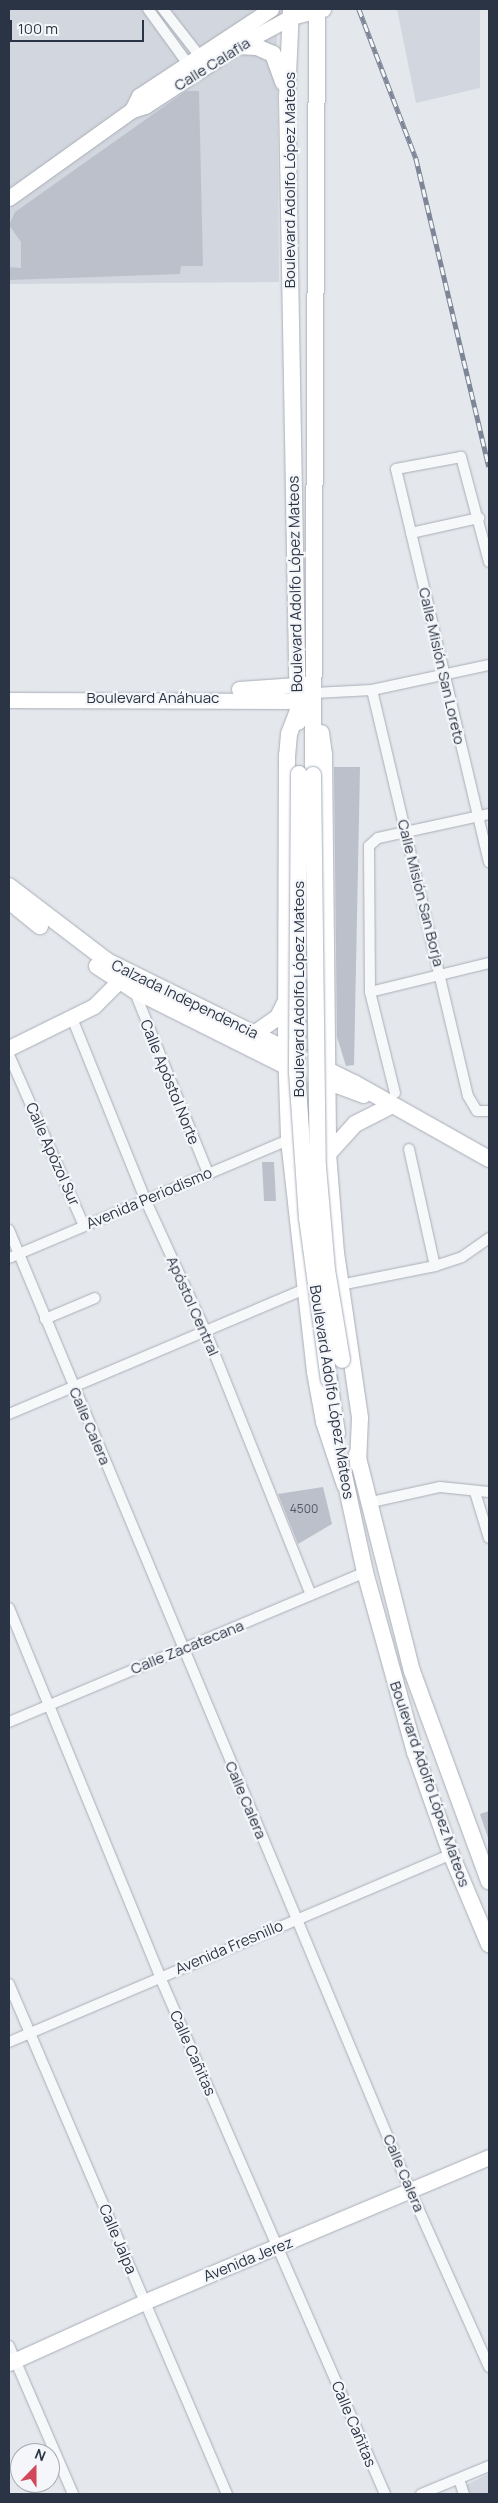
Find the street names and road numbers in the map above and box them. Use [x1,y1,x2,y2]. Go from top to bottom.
street label: Calle Calafia [171,34,253,94]
street label: Boulevard Adolfo López Mateos [281,72,299,288]
street label: Boulevard Adolfo López Mateos [284,476,306,692]
street label: Calle Misión San Loreto [415,586,469,746]
street label: Boulevard Anáhuac [87,689,219,707]
street label: Calle Misión San Borja [394,817,448,969]
street label: Boulevard Adolfo López Mateos [290,881,308,1097]
street label: Calzada Independencia [109,956,261,1042]
street label: Calle Apóstol Norte [137,1017,203,1147]
street label: Calle Apózol Sur [22,1100,84,1208]
street label: Avenida Periodismo [83,1163,215,1233]
street label: Apóstol Central [163,1253,223,1359]
street label: Boulevard Adolfo López Mateos [306,1284,358,1500]
street label: Calle Calera [66,1384,114,1468]
street label: Calle Zacatecana [128,1616,246,1678]
street label: Boulevard Adolfo López Mateos [386,1679,474,1889]
street label: Calle Calera [222,1758,270,1842]
street label: Avenida Fresnillo [172,1916,286,1978]
street label: Calle Cañitas [166,2008,220,2098]
street label: Calle Calera [380,2131,428,2215]
street label: Calle Jalpa [95,2201,141,2277]
street label: Avenida Jerez [201,2233,295,2285]
street label: Calle Cañitas [328,2378,380,2470]

